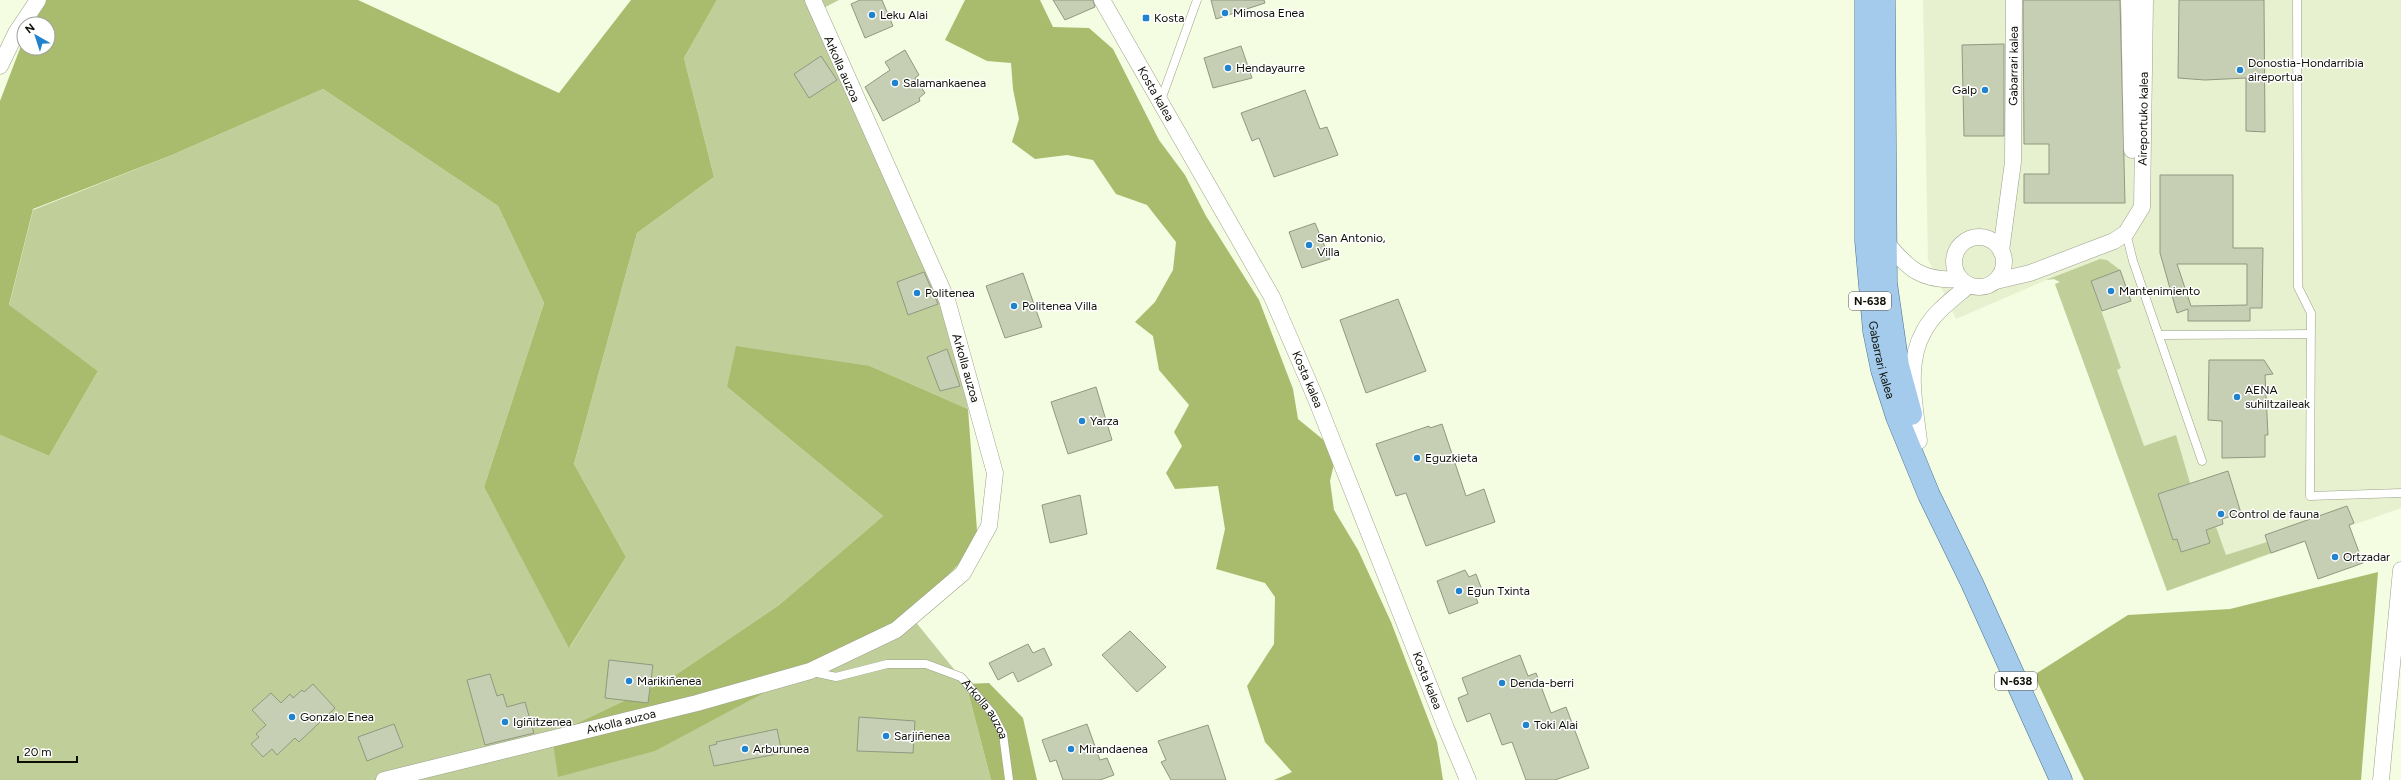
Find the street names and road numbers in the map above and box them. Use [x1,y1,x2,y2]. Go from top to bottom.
street label: Gabarrari kalea [2006,26,2021,106]
street label: Arkolla auzoa [821,34,863,104]
street label: Kosta kalea [1135,64,1177,123]
street label: Aireportuko kalea [2136,72,2151,166]
road number: N-638 [1849,292,1891,310]
street label: Gabarrari kalea [1866,320,1898,400]
street label: Arkolla auzoa [949,332,983,404]
street label: Kosta kalea [1289,349,1326,410]
street label: Kosta kalea [1410,650,1445,711]
road number: N-638 [1995,672,2037,690]
street label: Arkolla auzoa [959,676,1011,740]
street label: Arkolla auzoa [585,706,657,737]

